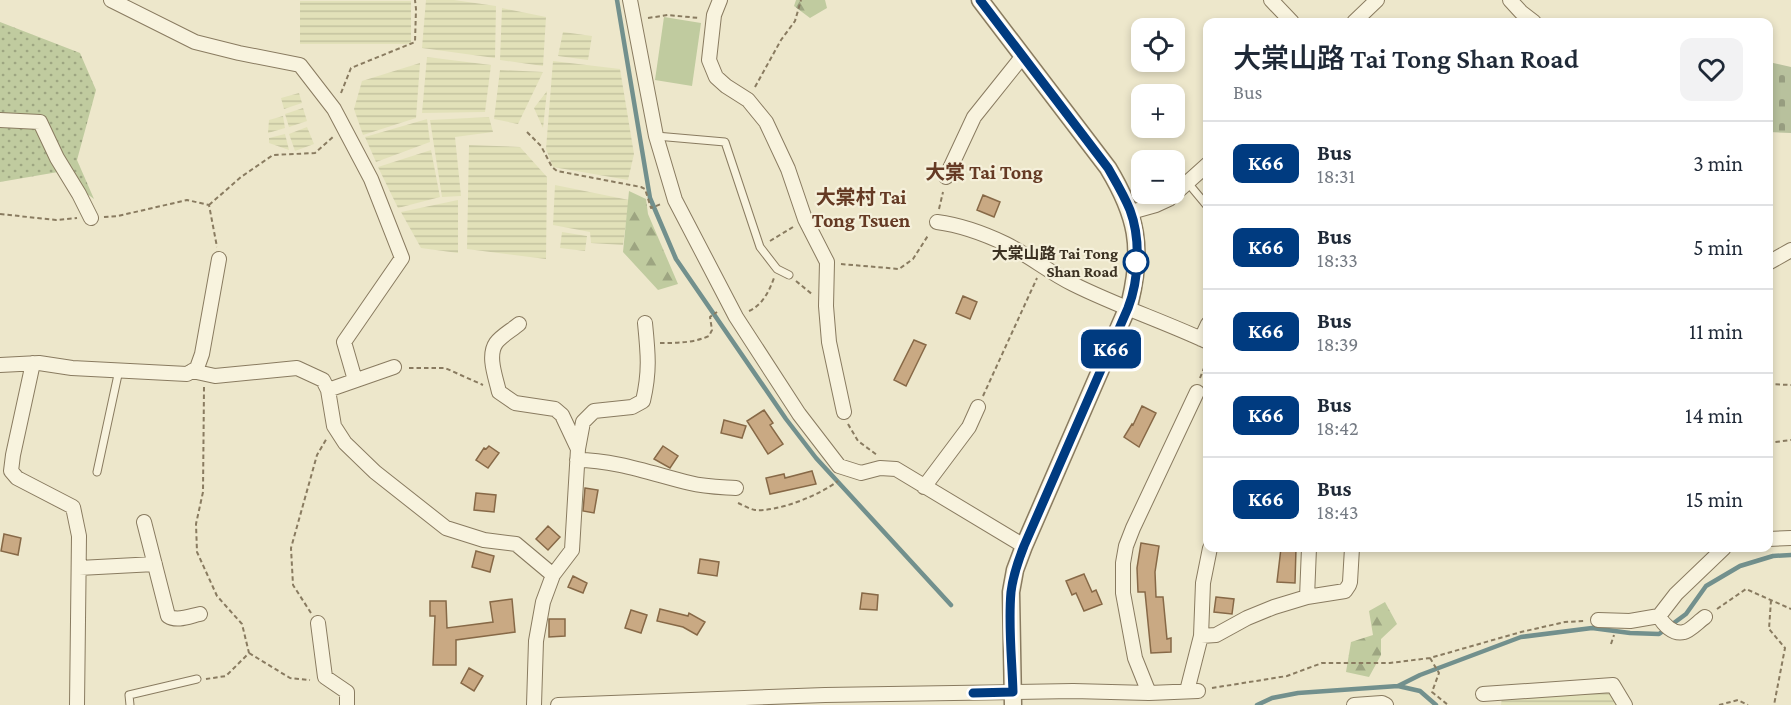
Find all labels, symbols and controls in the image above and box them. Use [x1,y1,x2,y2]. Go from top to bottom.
map controls [1131,18,1185,204]
button: locate [1131,18,1185,72]
button: heart [1680,38,1743,101]
text: 大棠山路 Tai Tong Shan Road [1233,43,1579,74]
text: Bus [1233,81,1262,103]
button: + [1131,84,1185,138]
text: Bus [1317,140,1351,165]
button: − [1131,150,1185,204]
text: K66 [1248,151,1284,175]
text: 3 min [1693,151,1743,176]
district label: 大棠 Tai Tong [925,161,1043,183]
text: 18:31 [1317,165,1355,187]
district label: 大棠村 Tai Tong Tsuen [812,186,911,231]
text: Bus [1317,224,1351,249]
text: K66 [1248,235,1284,259]
text: 5 min [1693,235,1743,260]
place label: 大棠山路 Tai Tong Shan Road [992,245,1118,280]
marker: 大棠山路 Tai Tong Shan Road [1123,249,1149,275]
text: 18:33 [1317,249,1358,271]
text: Bus [1317,308,1351,333]
text: K66 [1248,319,1284,343]
text: 11 min [1689,319,1743,344]
line badge: K66 [1076,330,1146,368]
text: 18:39 [1317,333,1359,355]
text: K66 [1093,337,1129,361]
text: Bus [1317,392,1351,417]
text: K66 [1248,403,1284,427]
text: 14 min [1685,403,1743,428]
text: 18:42 [1317,417,1359,439]
text: Bus [1317,476,1351,501]
text: K66 [1248,487,1284,511]
text: 15 min [1686,487,1743,512]
text: 18:43 [1317,501,1358,523]

